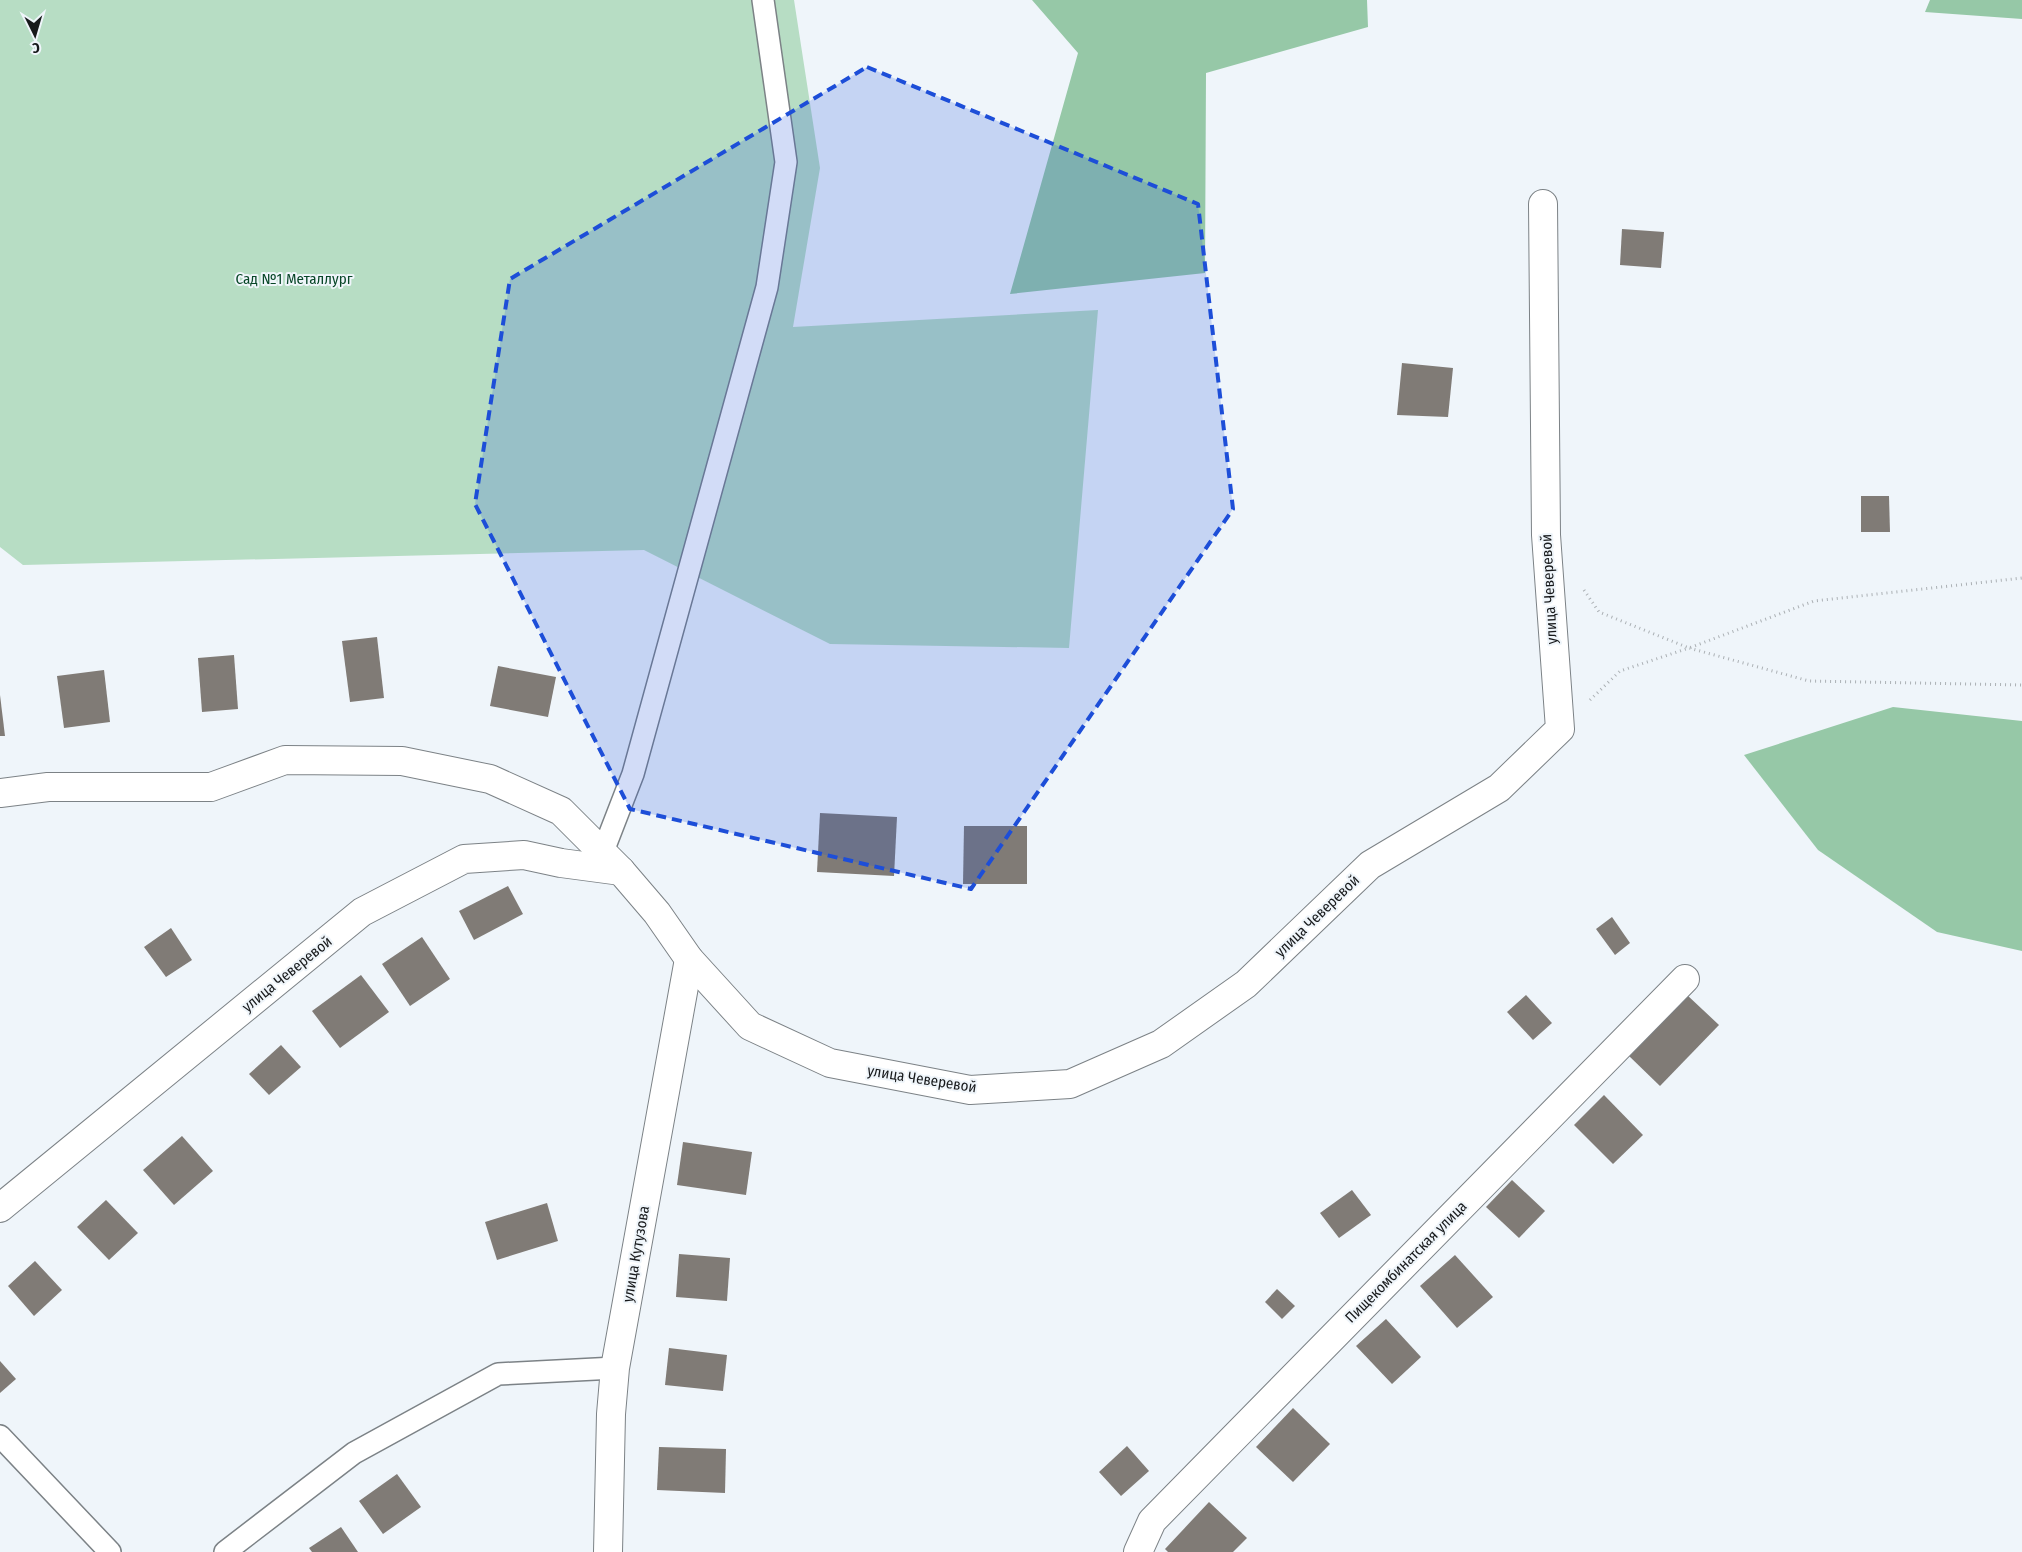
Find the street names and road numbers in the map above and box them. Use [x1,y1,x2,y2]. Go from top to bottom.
street label: улица Чеверевой [1537,533,1561,645]
street label: улица Чеверевой [1271,871,1363,961]
street label: улица Чеверевой [238,932,336,1016]
street label: улица Чеверевой [866,1061,978,1097]
street label: Пищекомбинатская улица [1341,1197,1471,1327]
street label: улица Кутузова [619,1204,653,1304]

